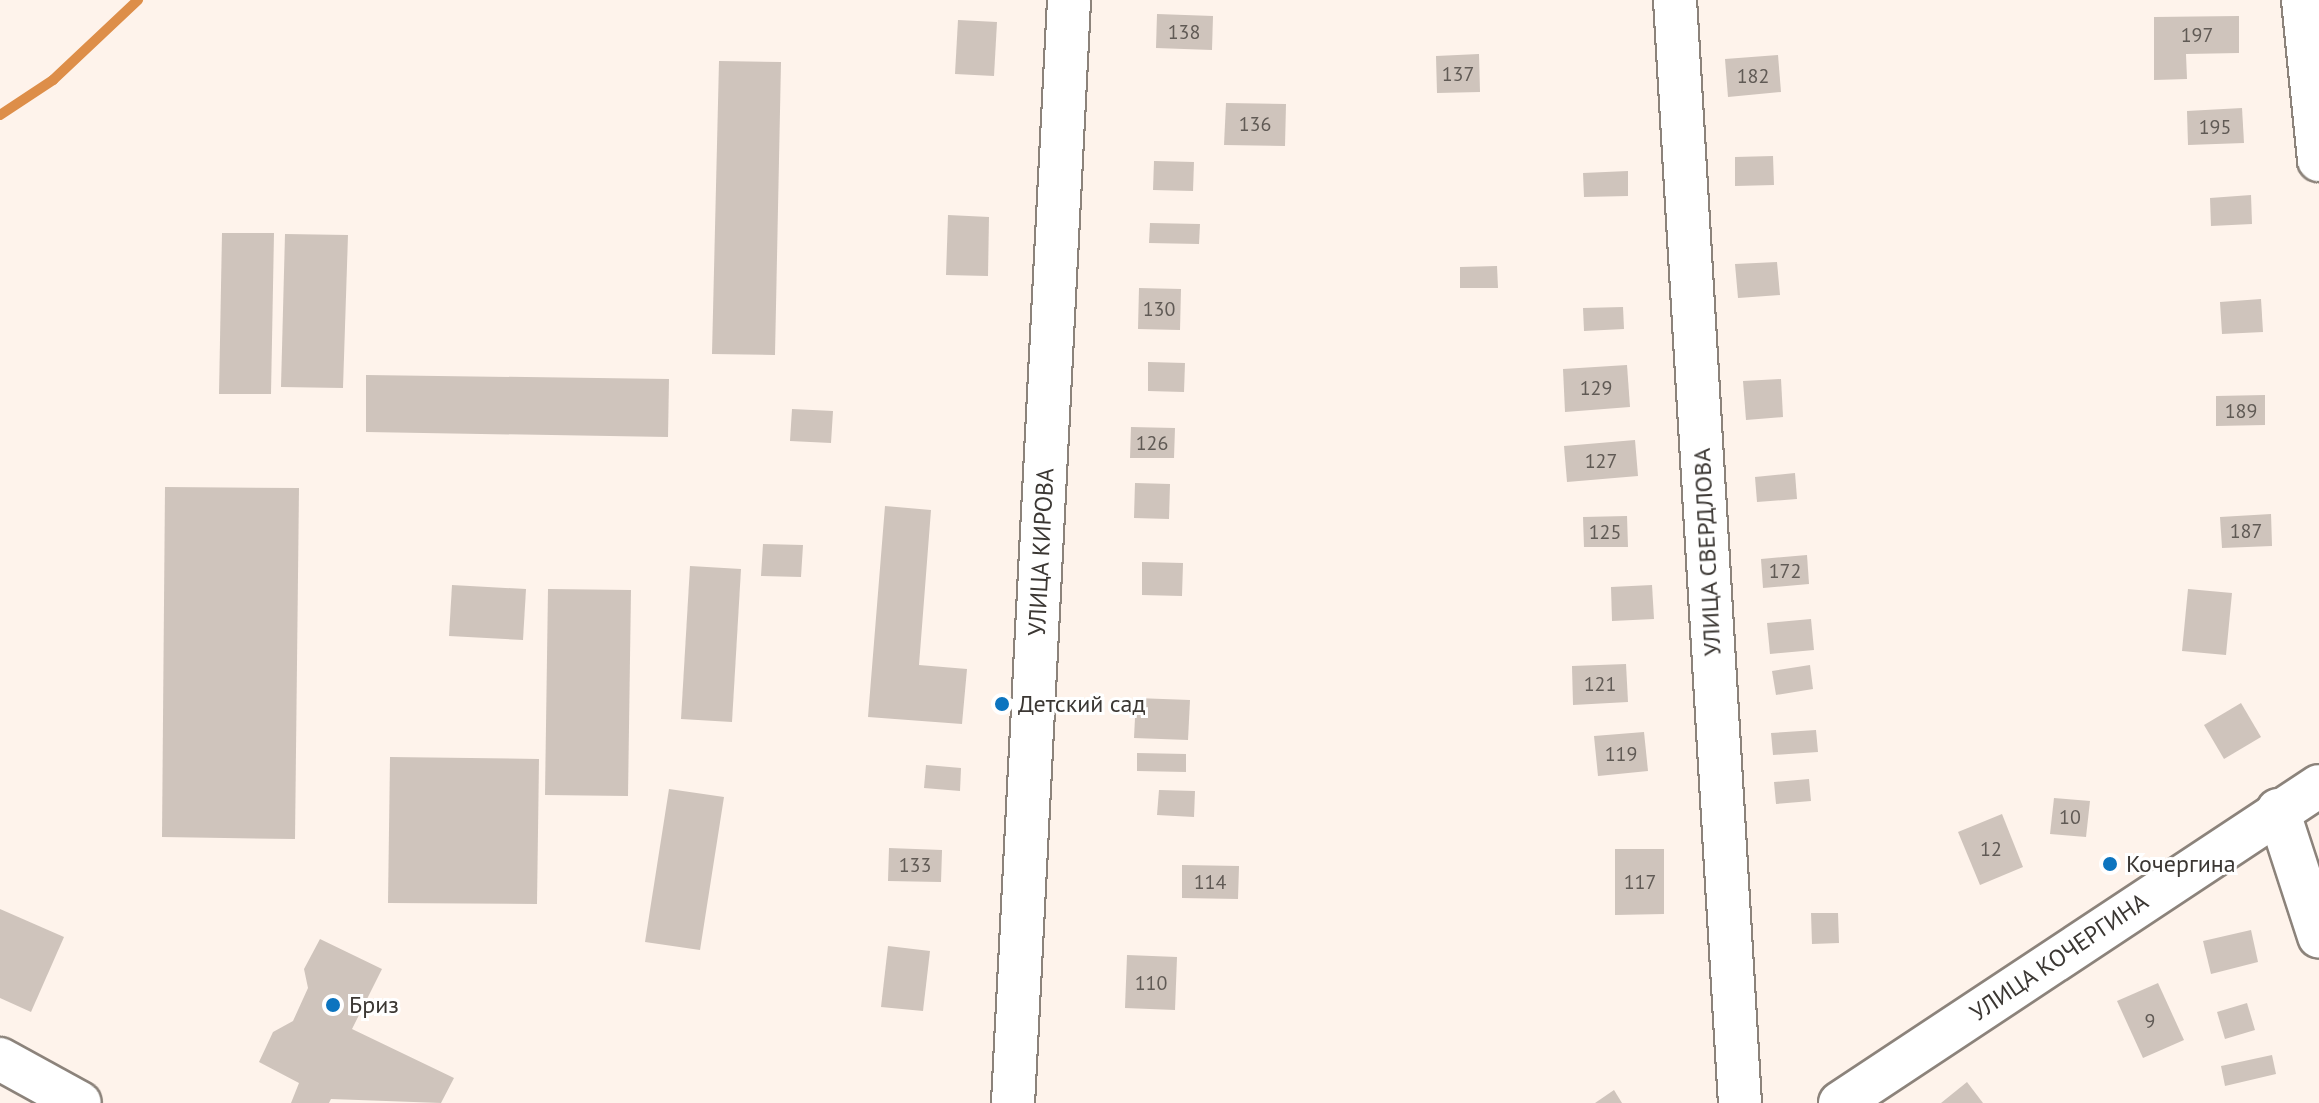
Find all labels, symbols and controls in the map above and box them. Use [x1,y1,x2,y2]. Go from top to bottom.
house number: 138 [1168,20,1200,44]
house number: 197 [2181,23,2213,47]
house number: 137 [1442,62,1474,86]
house number: 182 [1737,64,1769,88]
house number: 136 [1239,112,1271,136]
house number: 195 [2199,115,2231,139]
house number: 130 [1143,297,1175,321]
house number: 129 [1580,376,1612,400]
house number: 189 [2225,399,2257,423]
house number: 126 [1136,431,1168,455]
street label: УЛИЦА СВЕРДЛОВА [1687,447,1727,657]
house number: 127 [1585,449,1617,473]
street label: УЛИЦА КИРОВА [1022,467,1060,637]
house number: 187 [2230,519,2262,543]
house number: 125 [1589,520,1621,544]
house number: 172 [1769,559,1801,583]
house number: 121 [1584,672,1616,696]
place label: Детский сад [1018,690,1145,718]
marker: Детский сад [993,695,1011,713]
house number: 119 [1605,742,1637,766]
house number: 10 [2059,805,2081,829]
house number: 12 [1980,837,2002,861]
place label: Кочергина [2126,850,2236,878]
house number: 133 [899,853,931,877]
marker: Кочергина [2101,855,2119,873]
house number: 114 [1194,870,1226,894]
house number: 117 [1624,870,1656,894]
street label: УЛИЦА КОЧЕРГИНА [1964,887,2154,1027]
house number: 110 [1135,971,1167,995]
place label: Бриз [349,991,399,1019]
marker: Бриз [324,996,342,1014]
house number: 9 [2145,1009,2155,1033]

